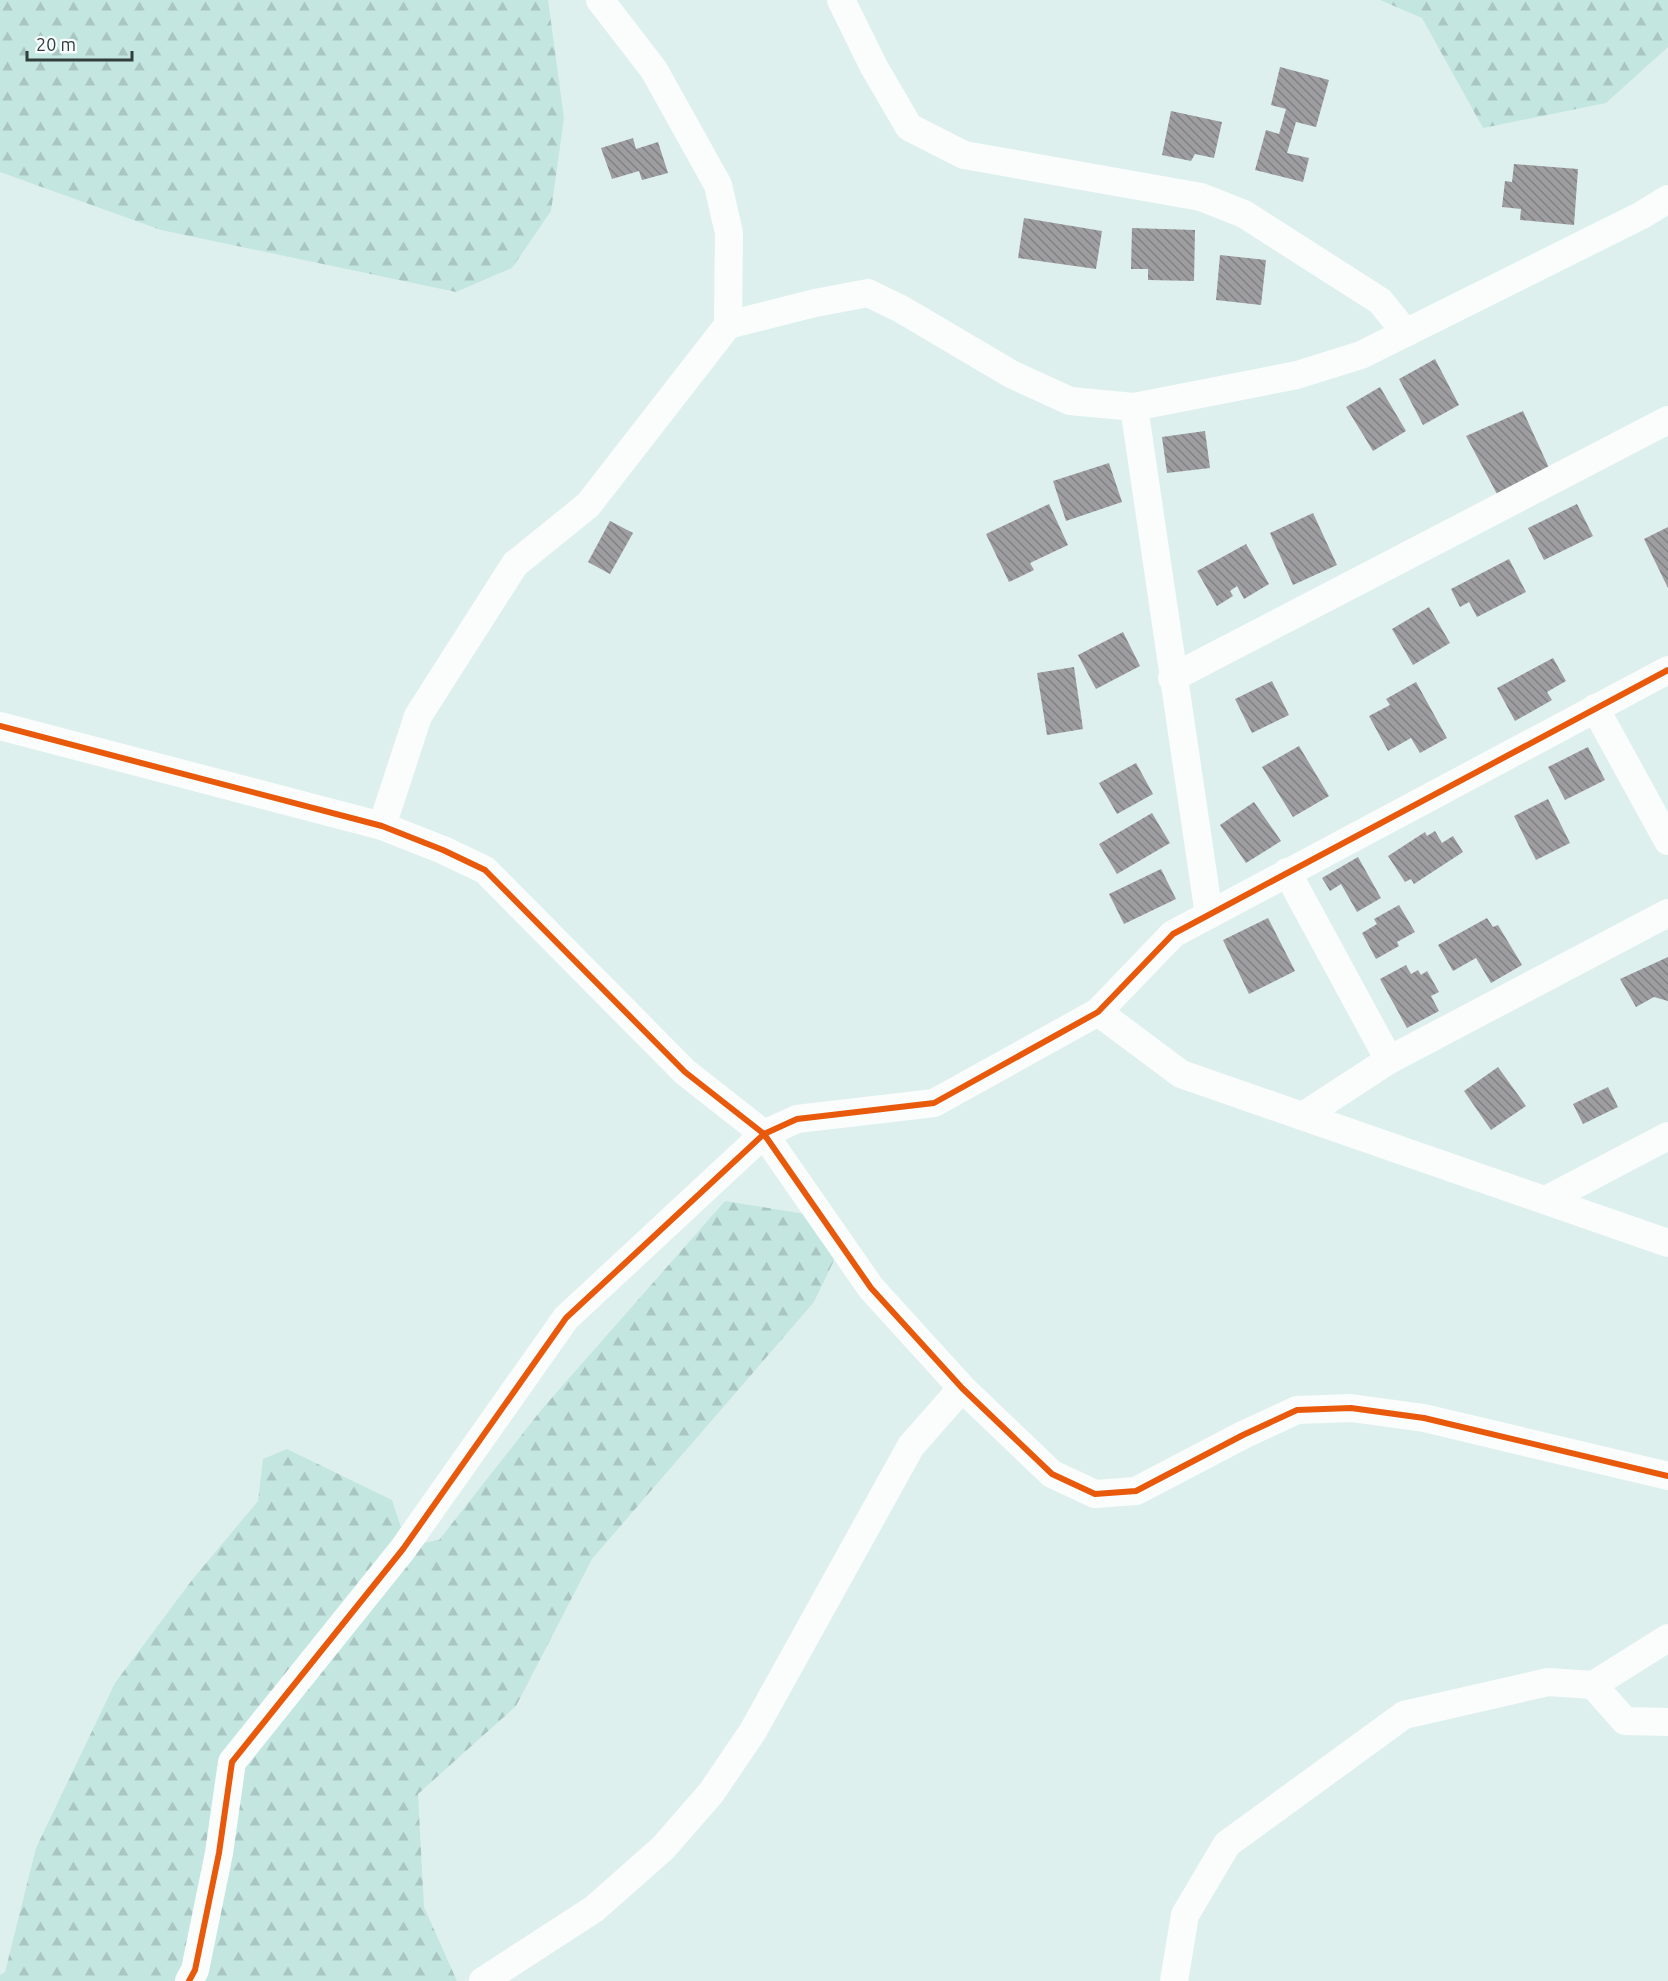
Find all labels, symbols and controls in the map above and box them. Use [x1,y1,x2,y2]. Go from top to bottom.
scale bar [27,24,132,62]
text: 20 m [36,34,76,54]

